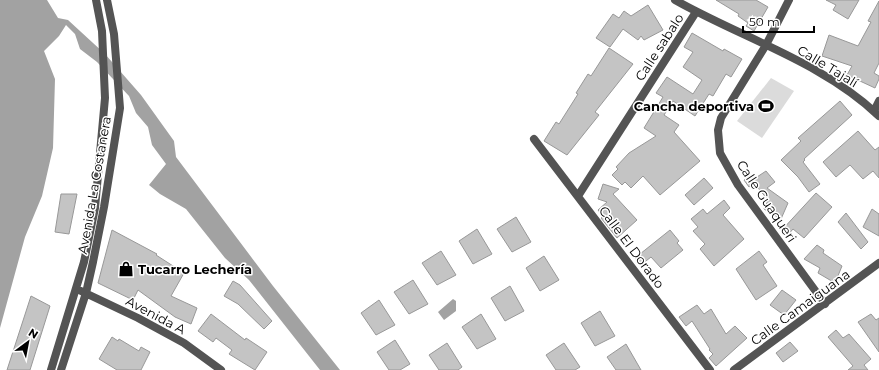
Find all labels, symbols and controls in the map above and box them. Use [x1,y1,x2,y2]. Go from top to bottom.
scale bar [743,8,814,34]
street label: Calle sabalo [631,10,687,84]
text: 50 m [749,14,780,29]
street label: Calle Tajalí [795,42,862,91]
sports icon: Cancha deportiva [757,97,775,115]
place label: Cancha deportiva [634,98,754,114]
street label: Avenida La Costanera [74,115,114,255]
street label: Calle Guaqueri [734,157,800,245]
street label: Calle El Dorado [596,203,668,291]
shop icon: Tucarro Lechería [117,260,135,278]
place label: Tucarro Lechería [138,261,252,277]
street label: Calle Camaiguana [747,266,853,348]
street label: Avenida A [123,293,189,338]
north arrow [8,322,48,362]
text: N [26,325,41,342]

